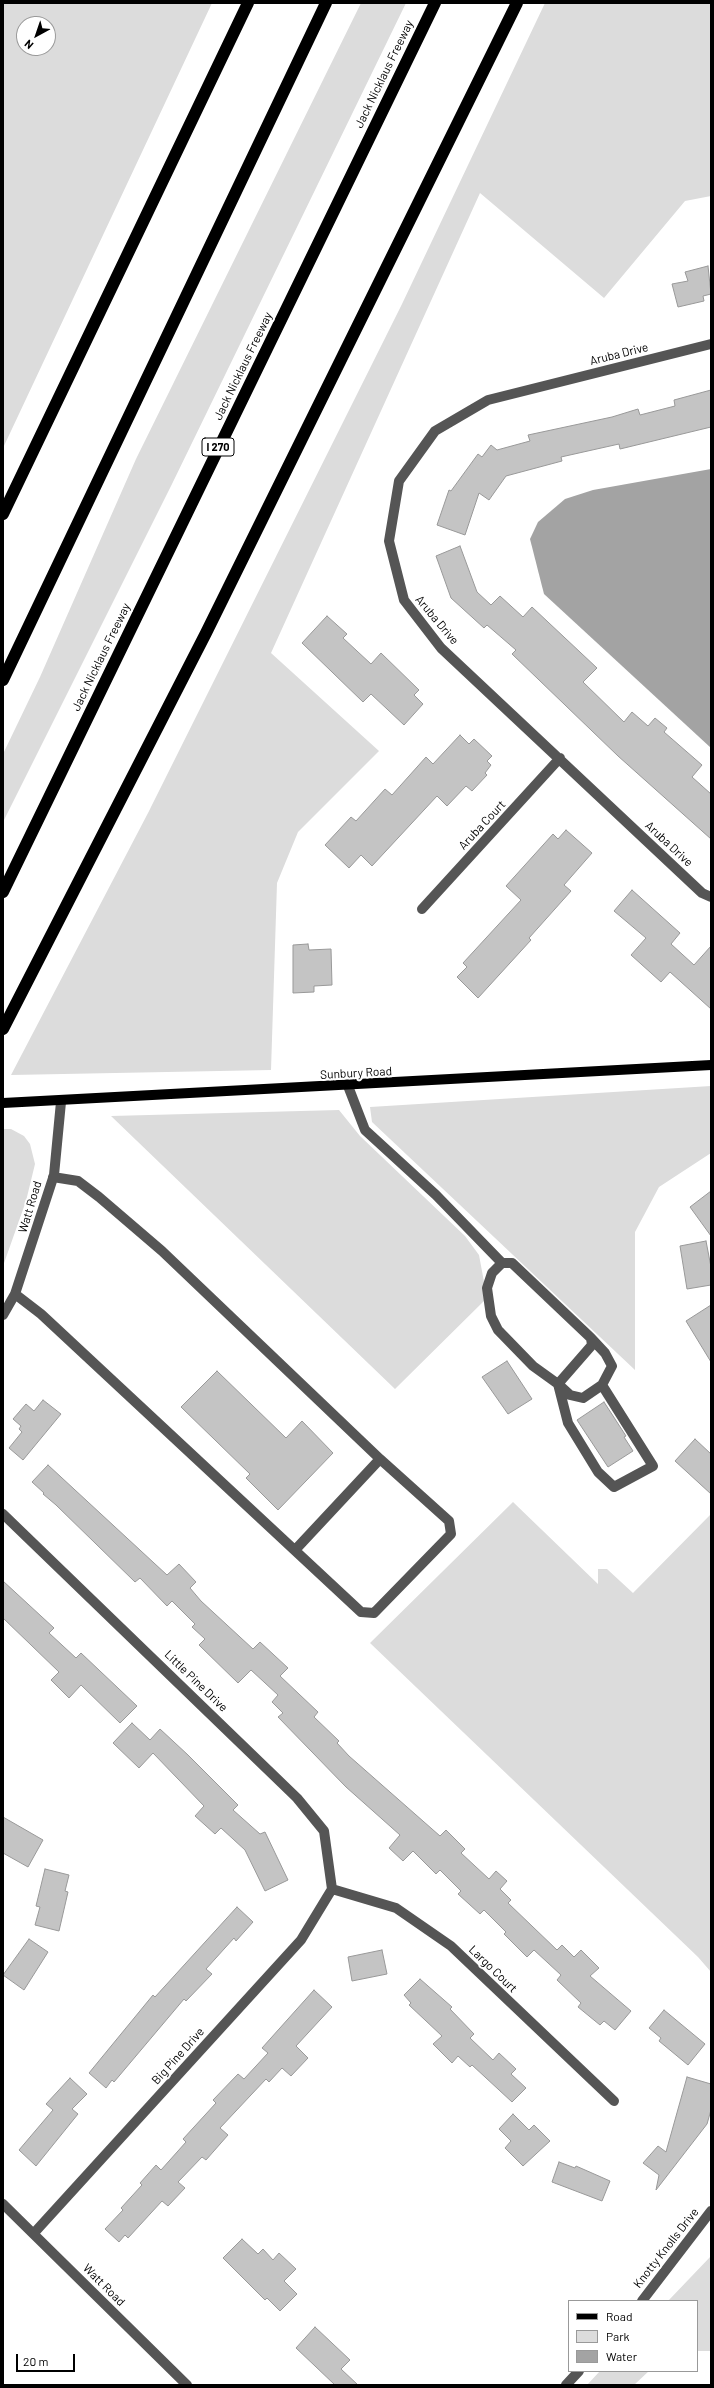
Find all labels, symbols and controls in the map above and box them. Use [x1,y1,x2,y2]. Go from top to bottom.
north arrow [16,16,56,56]
street label: Jack Nicklaus Freeway [352,18,416,130]
text: N [22,37,36,52]
street label: Jack Nicklaus Freeway [211,310,275,422]
street label: Aruba Drive [588,340,650,368]
road number: I 270 [202,438,234,456]
street label: Aruba Drive [412,592,462,648]
street label: Jack Nicklaus Freeway [69,601,133,713]
street label: Aruba Court [455,797,509,853]
street label: Aruba Drive [642,818,696,870]
street label: Sunbury Road [320,1064,392,1082]
street label: Watt Road [15,1179,45,1235]
street label: Little Pine Drive [161,1647,231,1715]
street label: Largo Court [466,1942,520,1996]
street label: Big Pine Drive [149,2025,207,2087]
street label: Knotty Knolls Drive [630,2205,702,2291]
street label: Watt Road [80,2261,128,2309]
legend [568,2300,698,2372]
text: Road [606,2309,633,2323]
text: Park [606,2329,630,2343]
scale bar [18,2346,77,2372]
text: Water [606,2349,637,2363]
text: 20 m [23,2354,49,2368]

